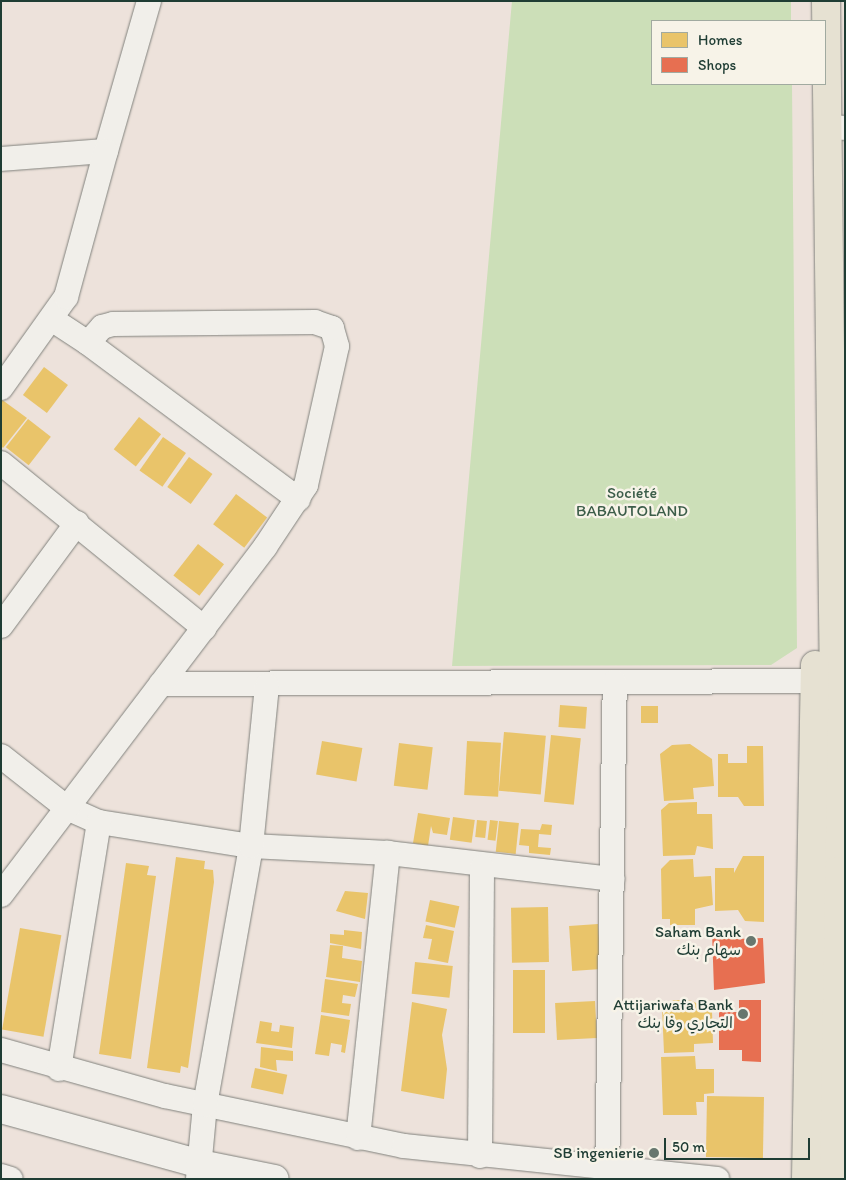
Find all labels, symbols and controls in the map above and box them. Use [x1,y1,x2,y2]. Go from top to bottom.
legend [651,20,826,85]
text: Homes [698,31,742,49]
text: Shops [698,56,736,74]
park label: Société BABAUTOLAND [576,483,688,521]
place label: Saham Bank سهام بنك [655,922,741,960]
marker: Saham Bank سهام بنك [745,935,757,947]
place label: Attijariwafa Bank التجاري وفا بنك [613,995,733,1033]
marker: Attijariwafa Bank التجاري وفا بنك [737,1008,749,1020]
scale bar [666,1128,812,1160]
text: 50 m [672,1138,705,1156]
place label: SB ingenierie [554,1143,644,1163]
marker: SB ingenierie [648,1147,660,1159]

